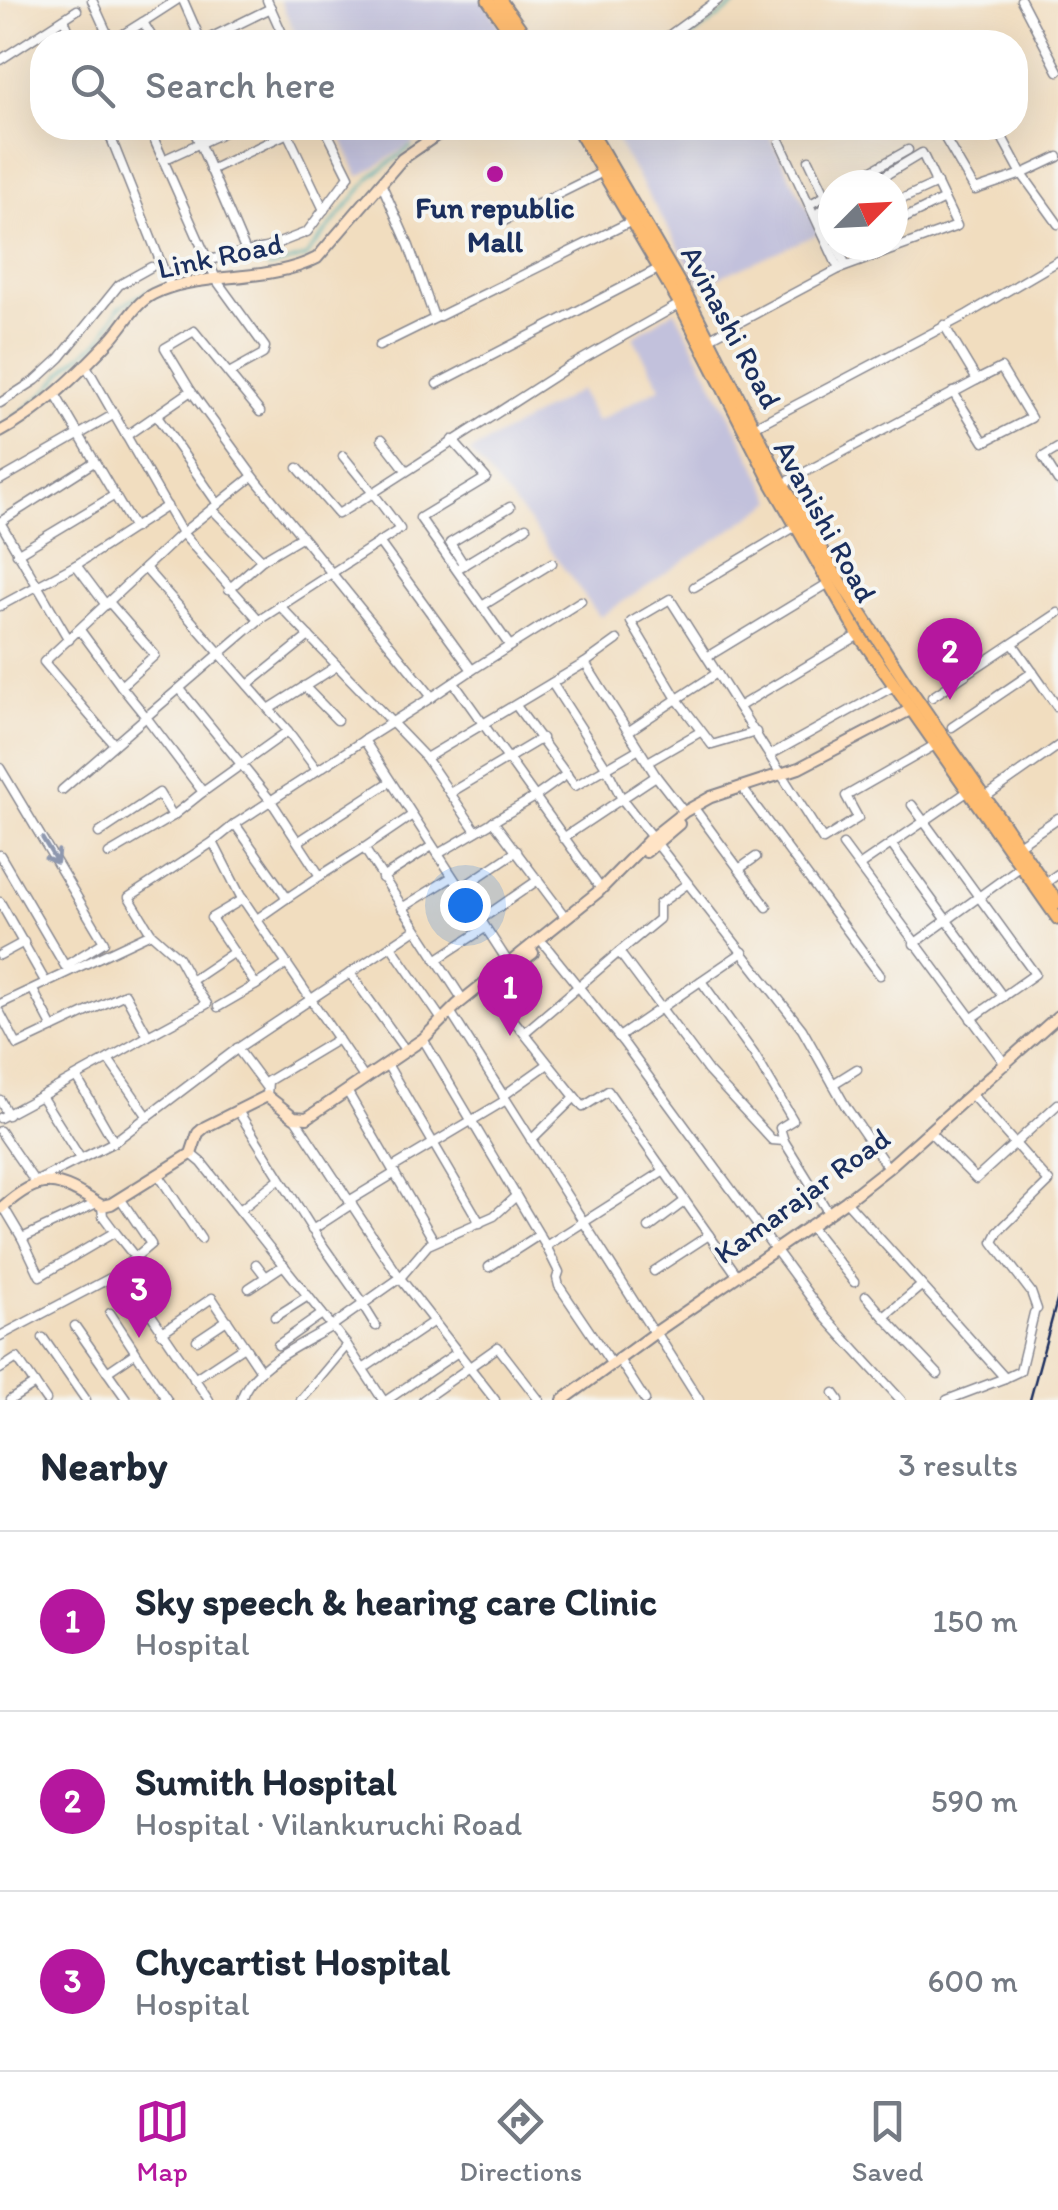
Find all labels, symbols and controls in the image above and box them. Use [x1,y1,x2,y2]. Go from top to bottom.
search box [30,30,1028,140]
icon: search [65,58,120,113]
text: Search here [145,62,336,108]
marker: Fun republic Mall [484,163,506,185]
north arrow [818,170,908,260]
place label: Fun republic Mall [415,189,575,260]
street label: Link Road [154,224,286,287]
street label: Avinashi Road [673,239,790,415]
street label: Avanishi Road [766,433,885,608]
pin: 2 [918,618,982,700]
one-way arrow [40,836,60,865]
your location [440,880,491,931]
pin: 1 [478,954,542,1036]
street label: Kamarajar Road [707,1119,897,1272]
pin: 3 [106,1256,172,1338]
text: Nearby [40,1440,167,1491]
text: 3 results [898,1446,1018,1484]
text: Sky speech & hearing care Clinic [135,1579,657,1625]
text: 1 [65,1602,80,1640]
text: 150 m [933,1602,1018,1640]
text: Hospital [135,1625,249,1663]
text: Sumith Hospital [135,1759,397,1805]
text: 2 [64,1782,81,1820]
text: 590 m [931,1782,1018,1820]
text: Hospital · Vilankuruchi Road [135,1805,522,1843]
text: Chycartist Hospital [135,1939,450,1985]
text: 3 [64,1962,81,2000]
text: 600 m [928,1962,1018,2000]
text: Hospital [135,1985,249,2023]
tab: Map [135,2094,190,2188]
tab: Directions [459,2094,582,2188]
tab: Saved [852,2094,923,2188]

